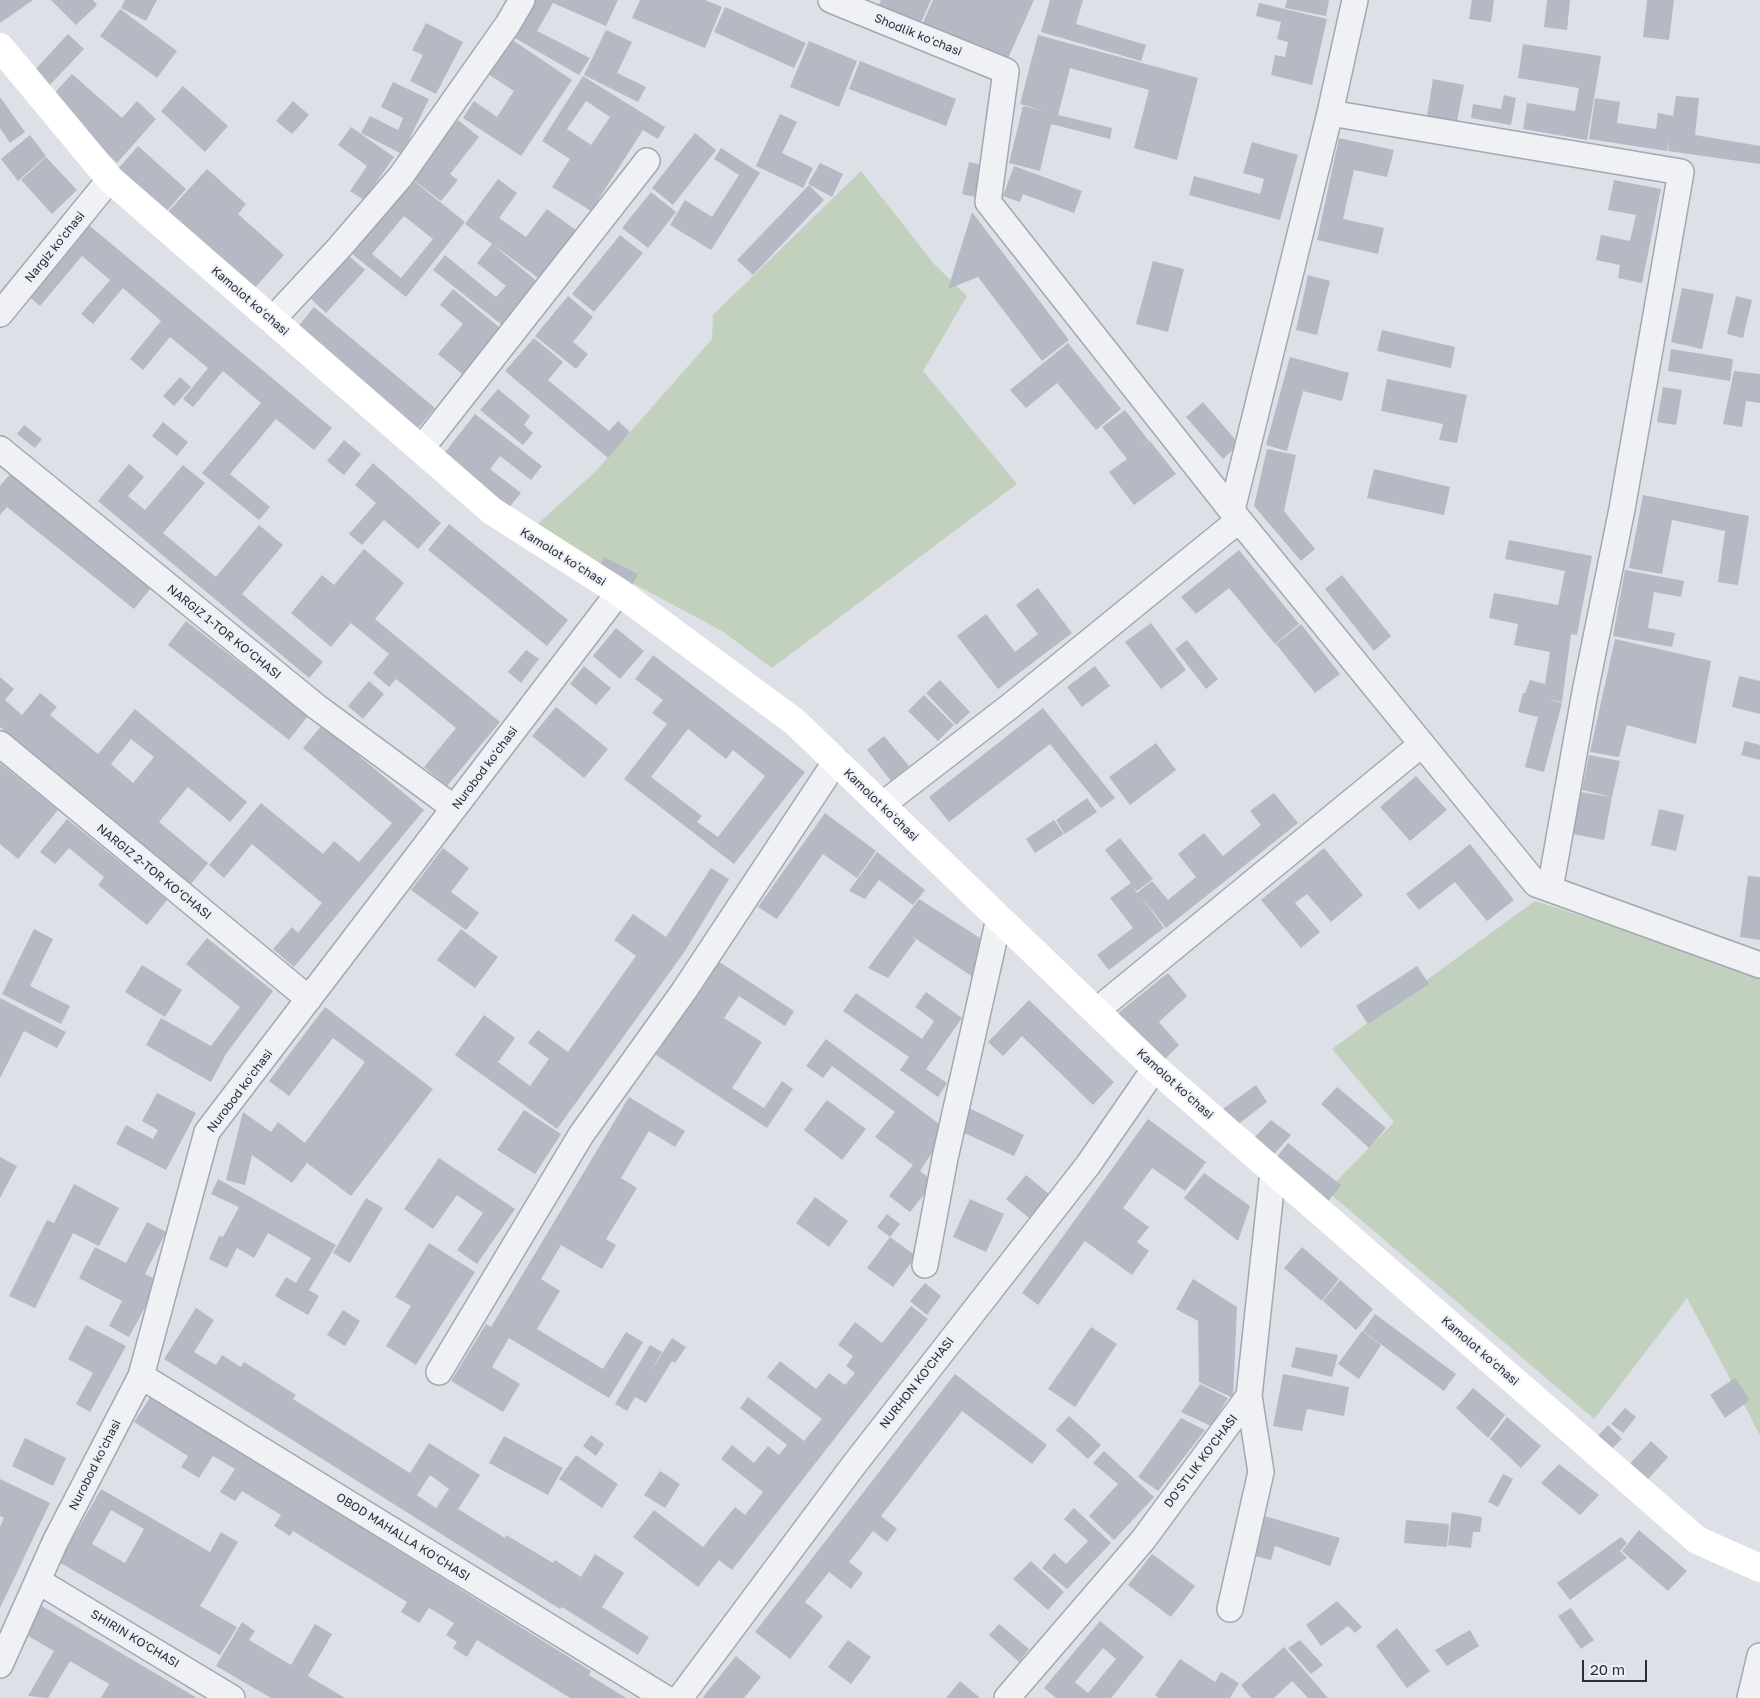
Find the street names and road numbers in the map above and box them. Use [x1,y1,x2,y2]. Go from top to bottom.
street label: Shodlik koʻchasi [872,11,964,59]
street label: Nargiz koʻchasi [22,209,88,285]
street label: Kamolot koʻchasi [208,263,292,339]
street label: Kamolot koʻchasi [518,525,608,589]
street label: NARGIZ 1-TOR KO‘CHASI [164,582,284,682]
street label: Nurobod koʻchasi [449,724,521,812]
street label: Kamolot koʻchasi [841,766,921,844]
street label: NARGIZ 2-TOR KO‘CHASI [94,821,214,923]
street label: Kamolot koʻchasi [1134,1046,1216,1122]
street label: Nurobod koʻchasi [204,1047,276,1135]
street label: Kamolot koʻchasi [1438,1313,1522,1389]
street label: NURHON KO'CHASI [877,1334,957,1432]
street label: DO'STLIK KO'CHASI [1161,1412,1241,1510]
street label: Nurobod koʻchasi [66,1417,124,1513]
street label: OBOD MAHALLA KO‘CHASI [333,1490,473,1584]
street label: SHIRIN KO'CHASI [88,1607,182,1671]

